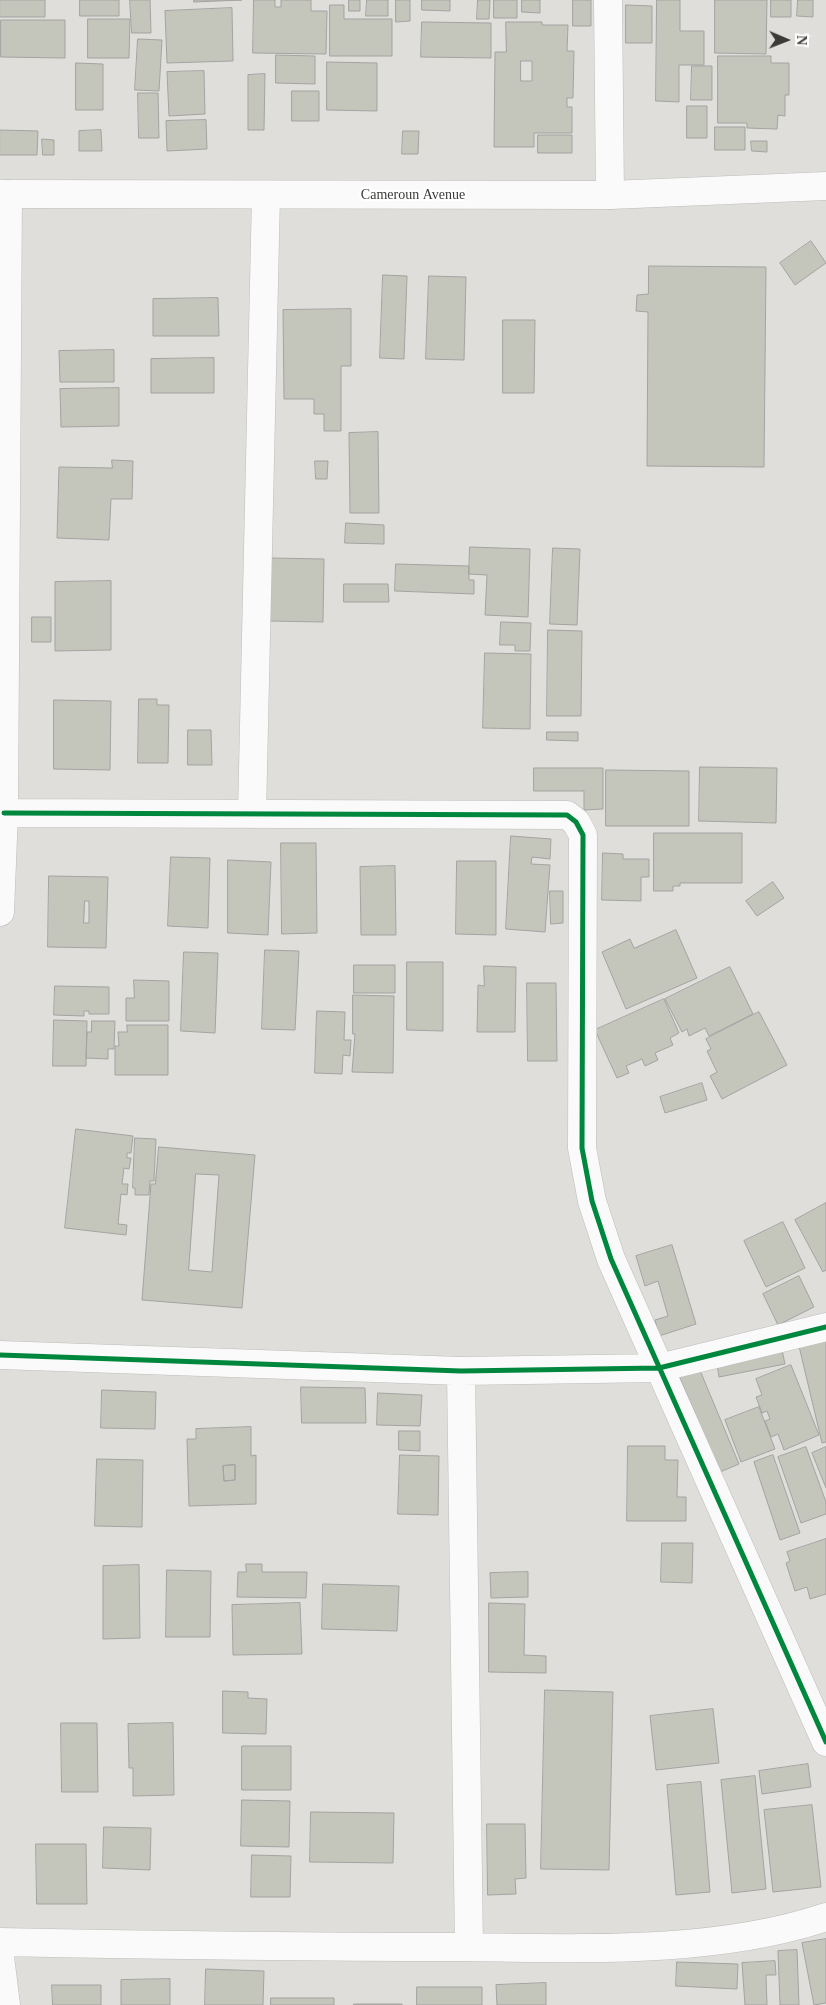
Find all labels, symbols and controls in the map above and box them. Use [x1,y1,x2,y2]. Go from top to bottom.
north arrow [761,15,811,65]
text: N [794,35,809,45]
street label: Cameroun Avenue [361,187,465,203]

